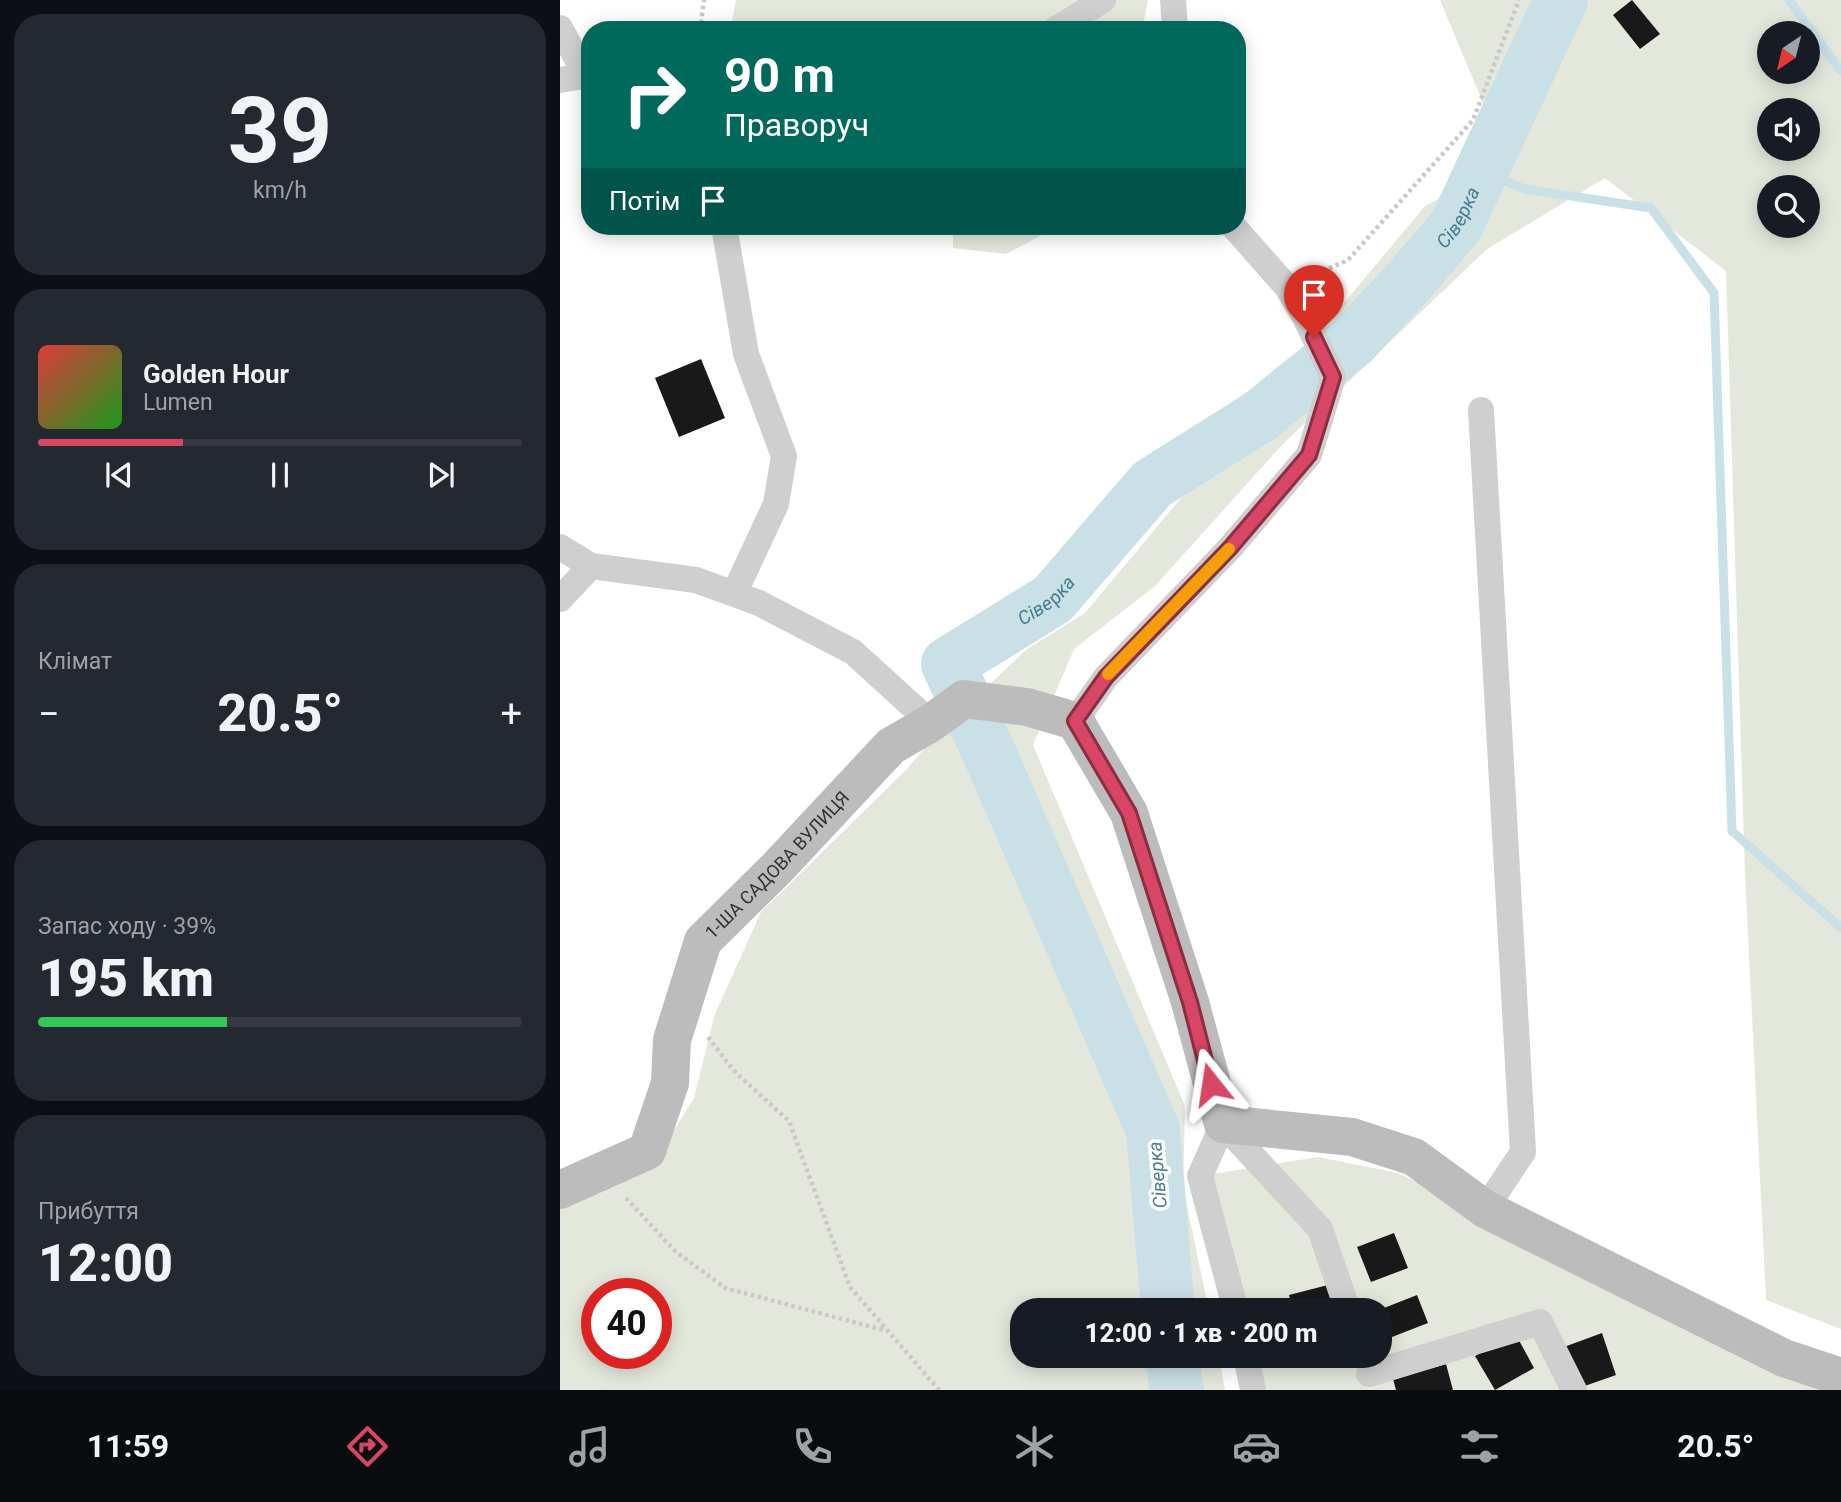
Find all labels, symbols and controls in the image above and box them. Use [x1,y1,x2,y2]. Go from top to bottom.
north arrow [1757,21,1820,84]
map controls [1757,21,1820,238]
text: 90 m [724,47,835,104]
icon: right [609,49,700,140]
text: 39 [228,78,332,184]
button: sound [1757,98,1820,161]
text: Праворуч [724,106,869,144]
button: search [1757,175,1820,238]
text: km/h [253,177,307,204]
icon: arrive [694,182,732,220]
water label: Сіверка [1431,183,1485,253]
text: Потім [609,186,680,216]
pin [1284,265,1344,337]
icon: arrive [1295,276,1333,314]
text: Golden Hour [143,359,289,389]
text: Lumen [143,389,213,416]
icon: previous [100,456,138,494]
icon: pause [261,456,299,494]
icon: next [422,456,460,494]
water label: Сіверка [1013,571,1080,630]
text: Клімат [38,648,112,675]
text: 20.5° [217,683,343,744]
text: − [38,692,60,736]
text: + [500,692,522,736]
street label: 1-ША САДОВА ВУЛИЦЯ [701,787,853,943]
text: Запас ходу · 39% [38,913,216,940]
text: 195 km [38,948,214,1009]
position arrow [1174,1047,1248,1121]
water label: Сіверка [1143,1141,1172,1209]
text: Прибуття [38,1198,139,1225]
text: 12:00 [38,1233,173,1294]
speed limit sign: 40 [581,1278,672,1369]
text: 12:00 · 1 хв · 200 m [1085,1318,1317,1348]
icon: directions [343,1422,392,1471]
icon: music [565,1422,614,1471]
icon: phone [788,1422,837,1471]
icon: climate [1010,1422,1059,1471]
icon: car [1232,1422,1281,1471]
icon: filters [1455,1422,1504,1471]
text: 11:59 [87,1427,169,1465]
text: 20.5° [1677,1427,1754,1465]

